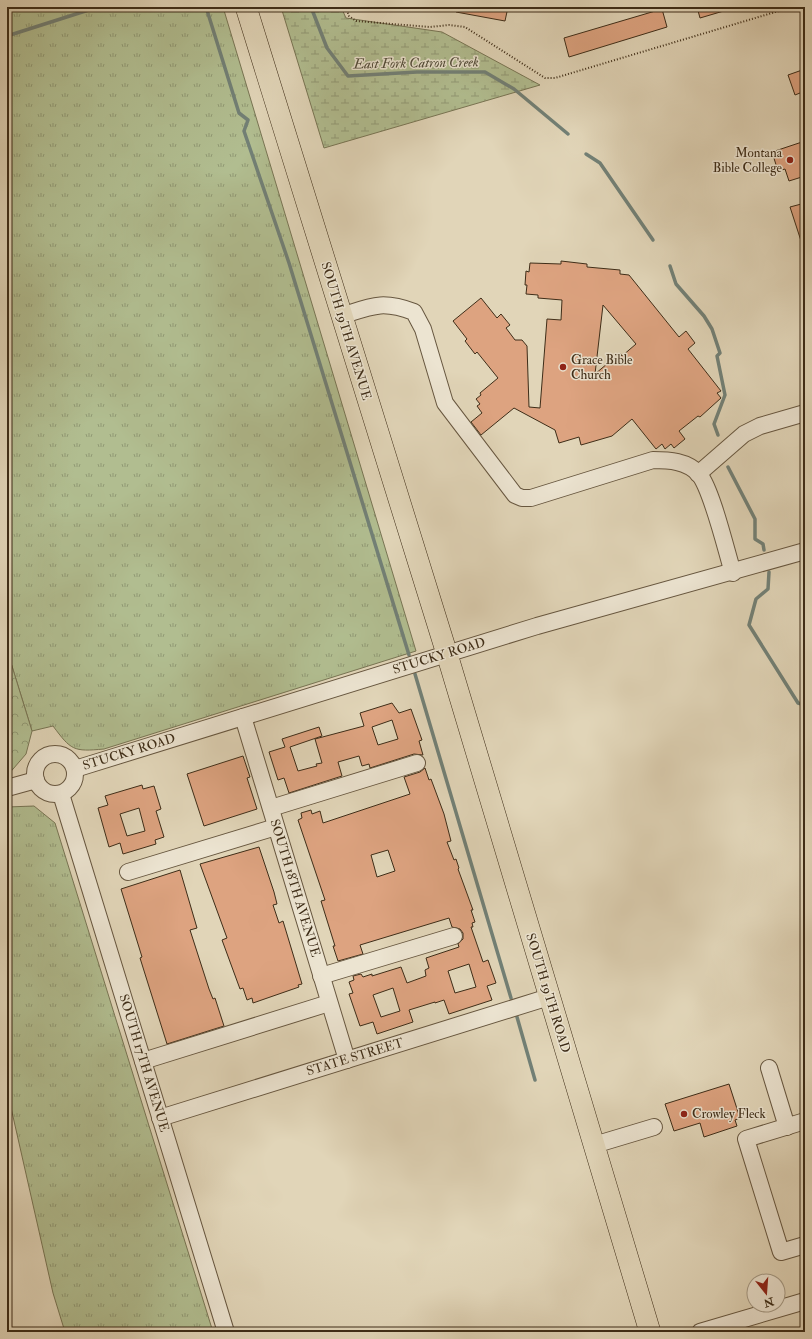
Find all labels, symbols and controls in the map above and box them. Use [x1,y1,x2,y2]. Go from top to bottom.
water label: East Fork Catron Creek [352,53,479,73]
place label: Montana Bible College [713,145,783,176]
marker: Montana Bible College [785,155,795,165]
street label: SOUTH 19TH AVENUE [317,260,375,402]
place label: Grace Bible Church [571,352,633,383]
marker: Grace Bible Church [558,362,568,372]
street label: STUCKY ROAD [391,634,487,678]
street label: STUCKY ROAD [81,730,177,774]
street label: SOUTH 18TH AVENUE [266,817,324,959]
street label: SOUTH 19TH ROAD [522,931,574,1055]
street label: SOUTH 17TH AVENUE [115,992,173,1134]
street label: STATE STREET [305,1035,406,1079]
place label: Crowley Fleck [692,1106,767,1123]
marker: Crowley Fleck [679,1109,689,1119]
north arrow [746,1273,786,1313]
text: N [761,1294,776,1310]

